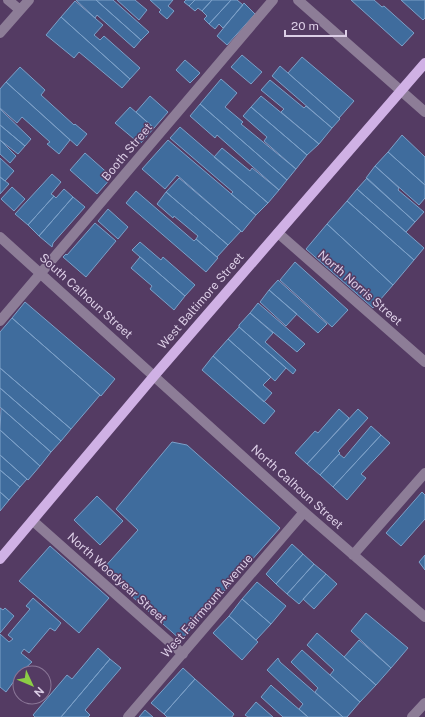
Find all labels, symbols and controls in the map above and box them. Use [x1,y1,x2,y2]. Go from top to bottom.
scale bar [285,12,346,38]
text: 20 m [291,19,319,33]
street label: Booth Street [99,120,155,184]
street label: North Norris Street [315,248,405,329]
street label: West Baltimore Street [155,250,247,352]
street label: South Calhoun Street [37,251,136,342]
street label: North Calhoun Street [248,442,346,532]
street label: North Woodyear Street [65,530,170,626]
street label: West Fairmount Avenue [158,551,256,660]
north arrow [12,665,52,705]
text: N [32,685,46,699]

